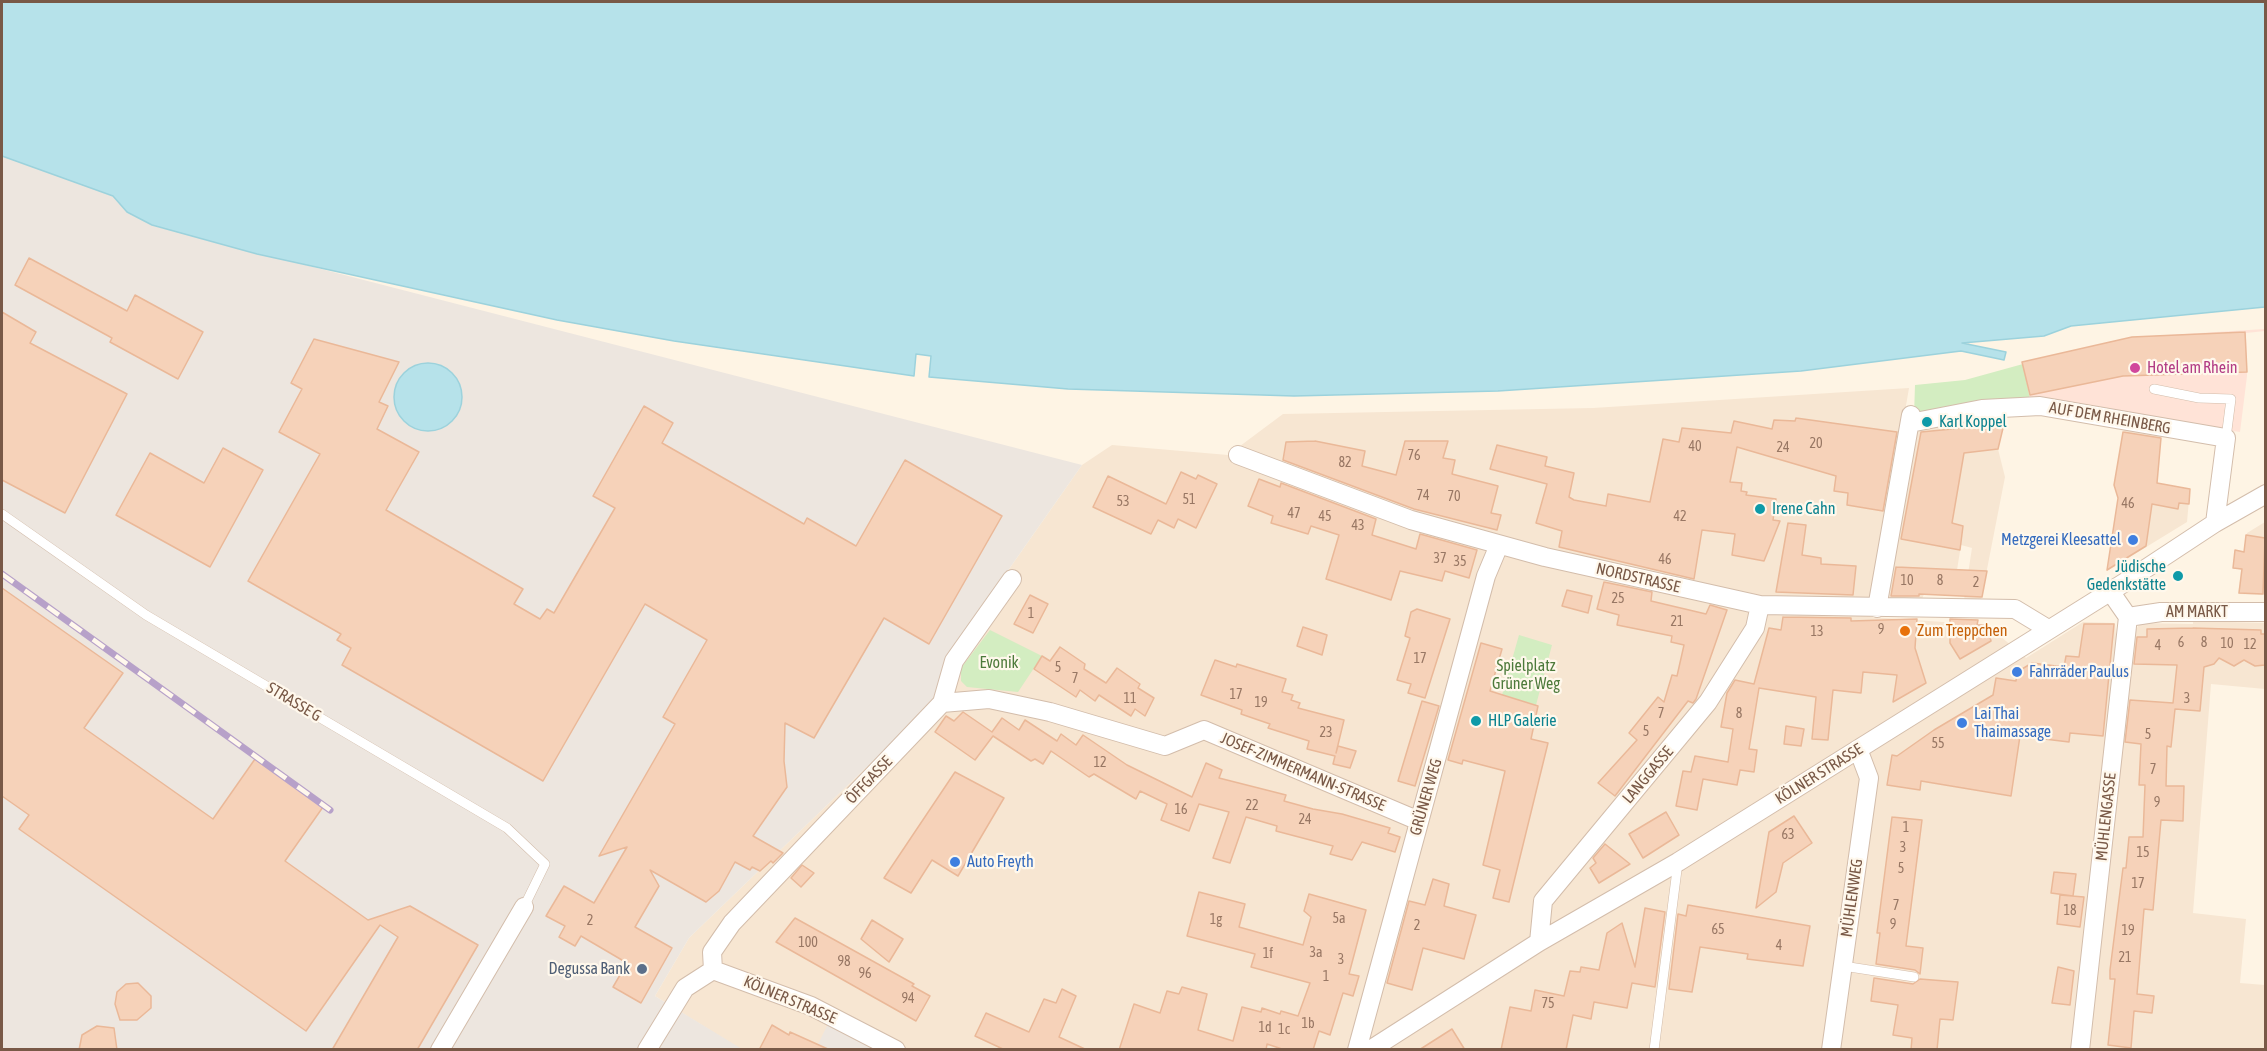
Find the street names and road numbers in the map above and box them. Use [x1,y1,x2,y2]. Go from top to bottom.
street label: AUF DEM RHEINBERG [2048,398,2172,438]
street label: NORDSTRASSE [1594,559,1682,597]
street label: AM MARKT [2166,602,2228,622]
street label: STRASSE G [263,678,325,726]
street label: JOSEF-ZIMMERMANN-STRASSE [1218,729,1388,815]
street label: KÖLNER STRASSE [1772,740,1866,808]
street label: LANGGASSE [1619,743,1677,807]
street label: ÖFFGASSE [842,752,896,808]
street label: GRÜNER WEG [1406,756,1446,838]
street label: MÜHLENGASSE [2092,772,2120,862]
street label: MÜHLENWEG [1837,858,1867,938]
street label: KÖLNER STRASSE [741,972,839,1028]

